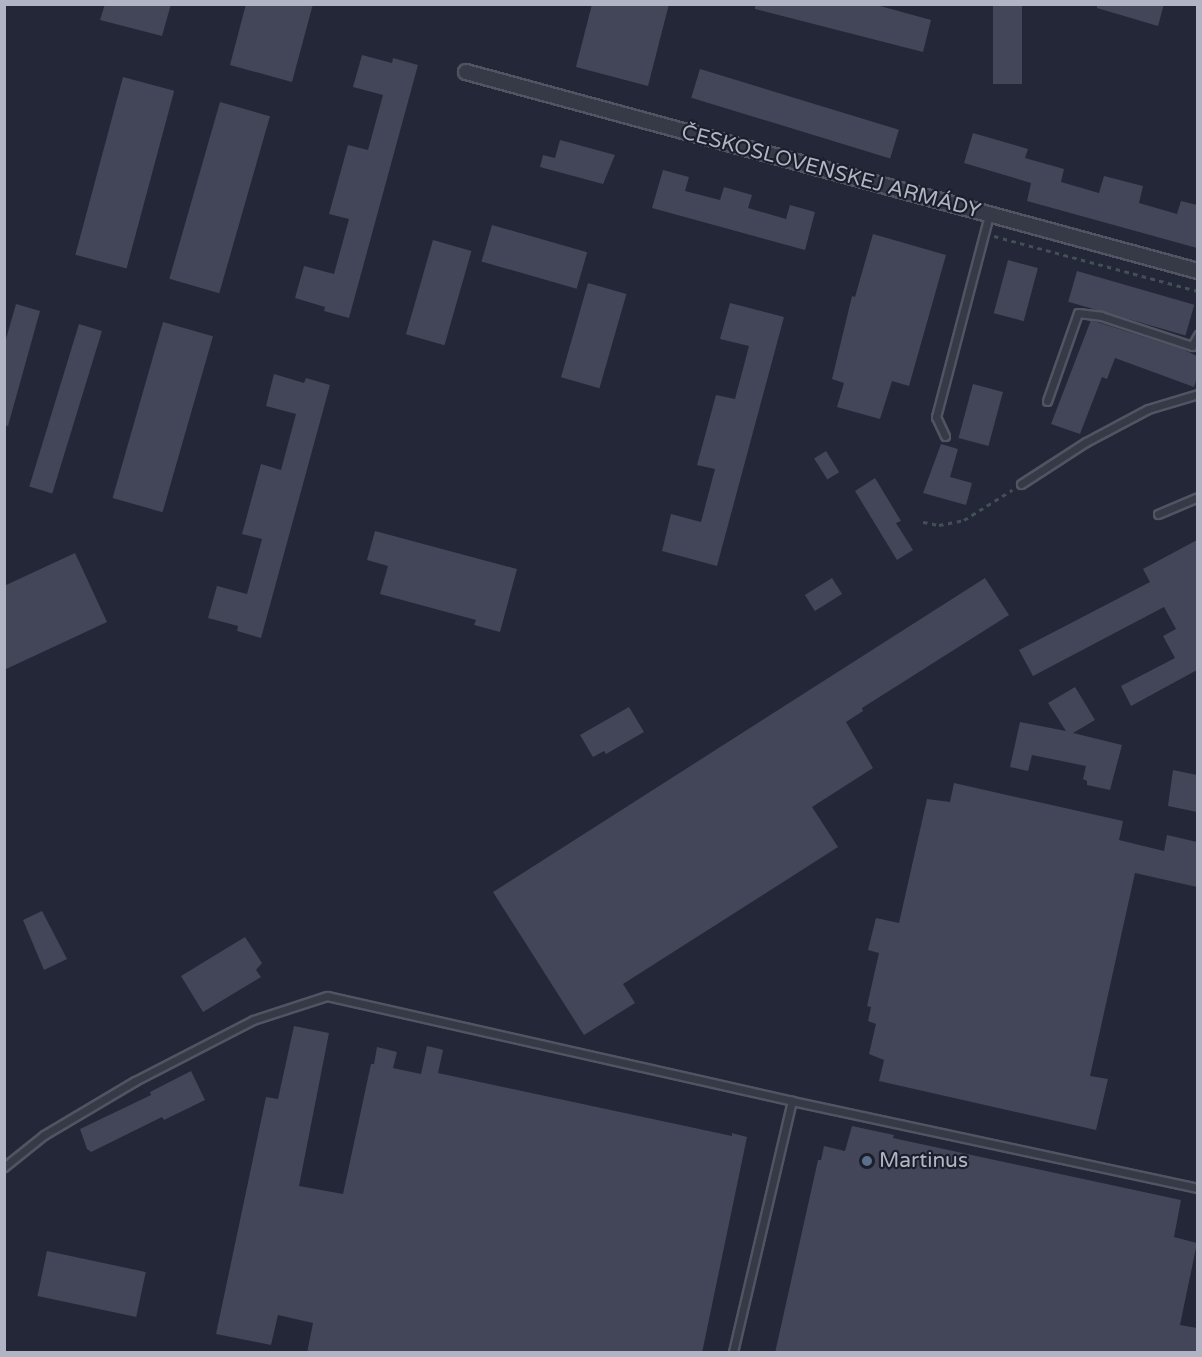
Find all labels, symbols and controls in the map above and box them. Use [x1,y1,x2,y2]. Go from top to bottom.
street label: ČESKOSLOVENSKEJ ARMÁDY [679,120,983,224]
place label: Martinus [879,1148,968,1174]
marker: Martinus [860,1154,874,1168]

